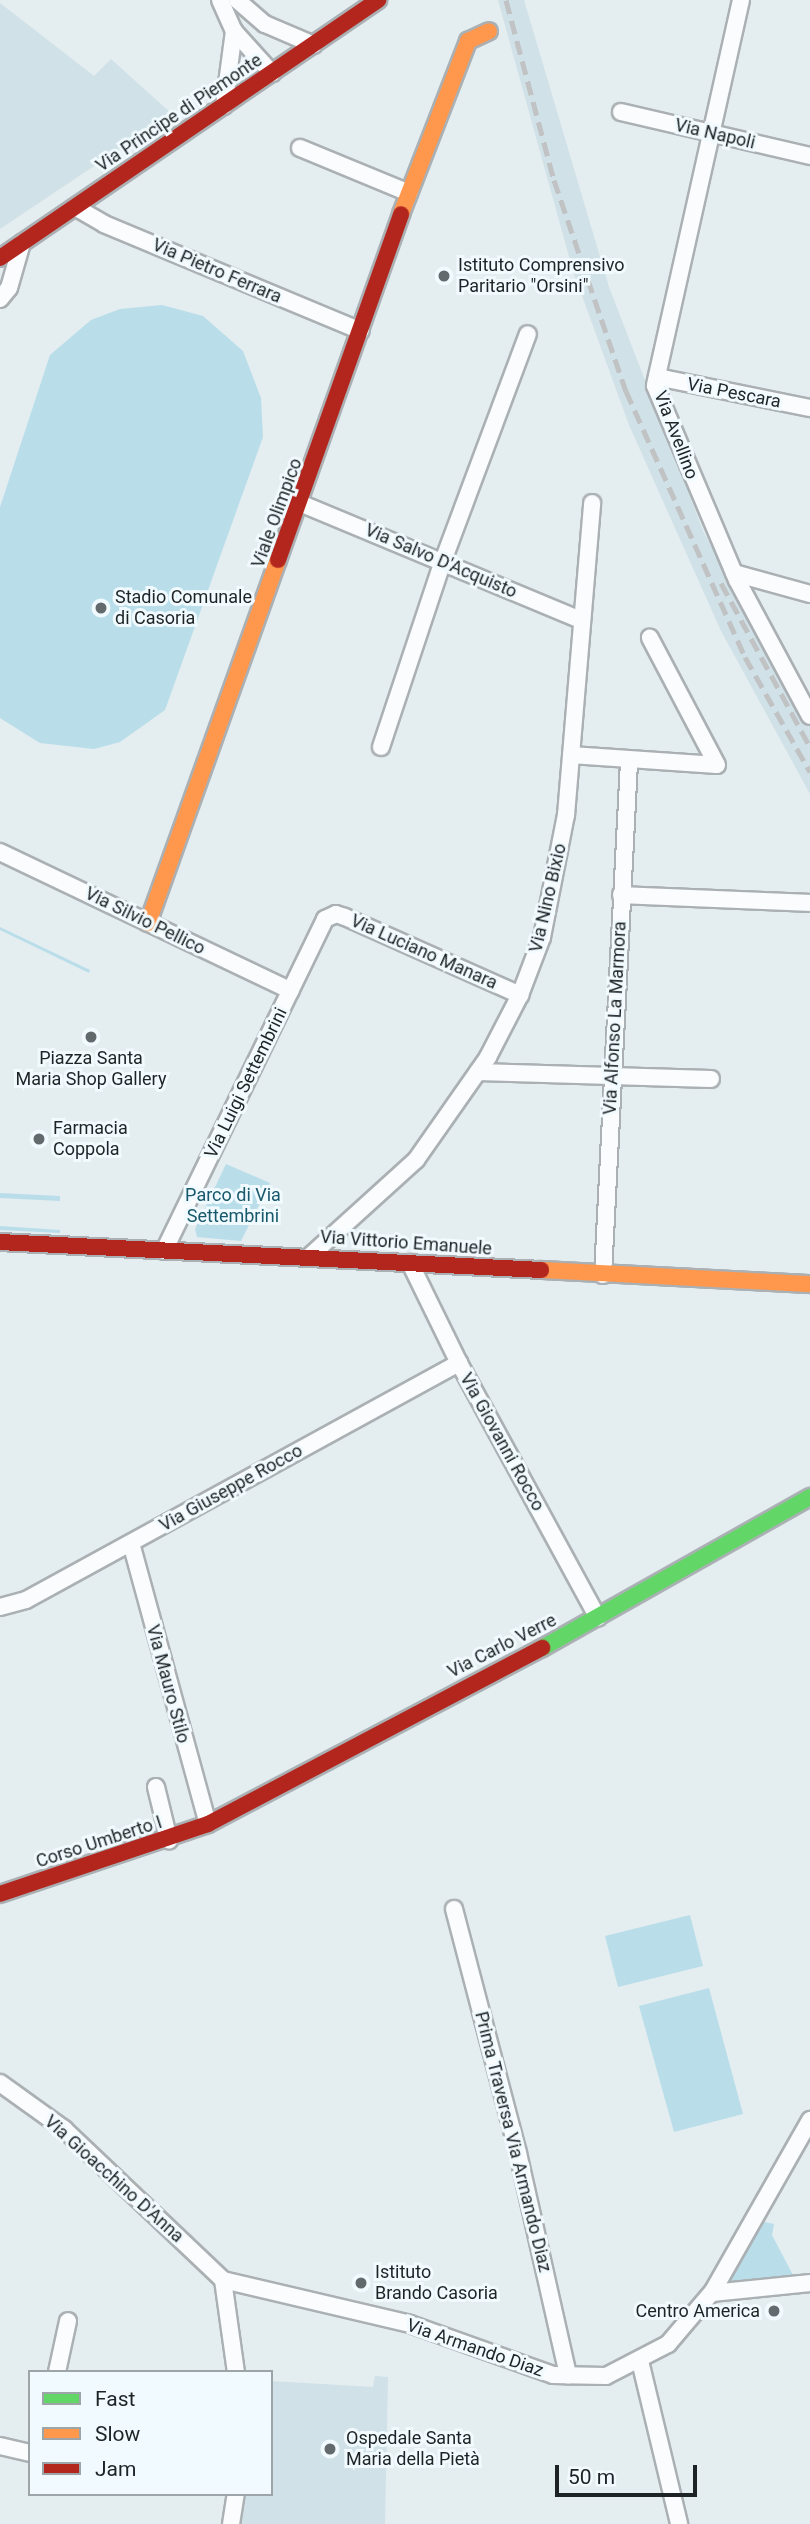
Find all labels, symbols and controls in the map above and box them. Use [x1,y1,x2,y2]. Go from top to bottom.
street label: Via Principe di Piemonte [92,49,266,177]
street label: Via Napoli [673,114,757,154]
street label: Via Pietro Ferrara [149,234,285,308]
place label: Istituto Comprensivo Paritario "Orsini" [458,255,625,298]
marker: Istituto Comprensivo Paritario "Orsini" [436,268,452,284]
street label: Via Pescara [685,373,783,413]
street label: Via Avellino [649,388,703,482]
street label: Viale Olimpico [247,455,307,571]
street label: Via Salvo D'Acquisto [362,519,520,603]
place label: Stadio Comunale di Casoria [115,587,252,630]
marker: Stadio Comunale di Casoria [93,600,109,616]
street label: Via Nino Bixio [525,841,571,955]
street label: Via Silvio Pellico [81,883,209,959]
street label: Via Luciano Manara [347,910,501,994]
street label: Via Alfonso La Marmora [599,921,631,1115]
street label: Via Luigi Settembrini [200,1004,292,1162]
marker: Piazza Santa Maria Shop Gallery [83,1029,99,1045]
place label: Piazza Santa Maria Shop Gallery [16,1048,166,1090]
place label: Farmacia Coppola [53,1118,128,1160]
marker: Farmacia Coppola [31,1131,47,1147]
park label: Parco di Via Settembrini [185,1185,281,1228]
street label: Via Vittorio Emanuele [319,1226,493,1260]
street label: Via Giovanni Rocco [455,1369,549,1515]
street label: Via Giuseppe Rocco [156,1440,306,1536]
street label: Via Carlo Verre [444,1609,560,1683]
street label: Via Mauro Stilo [142,1622,194,1746]
street label: Corso Umberto I [33,1811,165,1873]
street label: Prima Traversa Via Armando Diaz [470,2009,556,2275]
street label: Via Gioacchino D'Anna [40,2111,188,2247]
place label: Istituto Brando Casoria [375,2262,498,2304]
marker: Istituto Brando Casoria [353,2275,369,2291]
place label: Centro America [635,2300,760,2322]
marker: Centro America [766,2303,782,2319]
street label: Via Armando Diaz [404,2314,546,2382]
legend [28,2370,273,2496]
text: Fast [95,2387,135,2411]
text: Slow [95,2422,140,2446]
place label: Ospedale Santa Maria della Pietà [346,2428,480,2470]
marker: Ospedale Santa Maria della Pietà [320,2439,340,2459]
scale bar [558,2450,700,2494]
text: Jam [95,2457,136,2481]
text: 50 m [568,2465,615,2489]

